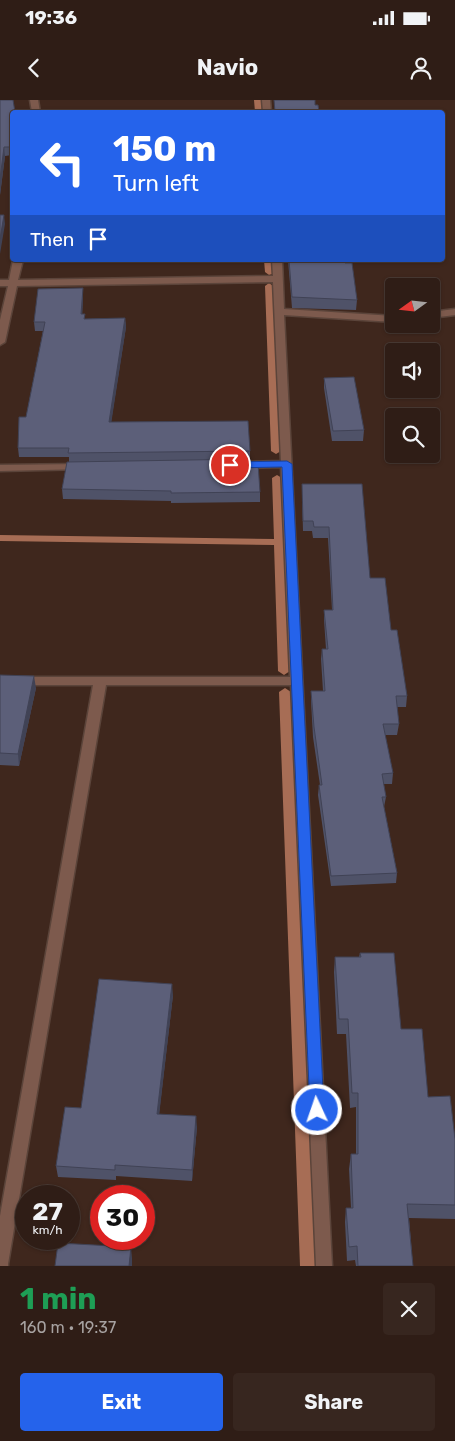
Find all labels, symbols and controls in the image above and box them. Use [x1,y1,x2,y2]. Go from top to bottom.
text: 19:36 [25,6,77,29]
icon: back [20,54,48,82]
text: Navio [197,54,258,81]
icon: person [407,54,435,82]
text: 150 m [113,128,216,170]
icon: left [30,130,95,195]
text: Turn left [113,170,199,197]
icon: arrive [84,225,112,253]
text: Then [30,228,74,251]
north arrow [385,278,440,332]
map controls [385,278,440,463]
button: sound [385,343,440,398]
button: search [385,408,440,463]
pin [209,444,251,486]
icon: arrive [216,451,244,479]
position arrow [290,1083,342,1135]
speed limit sign: 30 [90,1185,155,1250]
text: 27 [32,1197,63,1226]
text: km/h [33,1223,62,1237]
text: 1 min [20,1281,97,1317]
button: close [383,1283,435,1335]
text: 160 m · 19:37 [20,1318,116,1337]
button: Exit [20,1373,223,1431]
button: Share [233,1373,435,1431]

